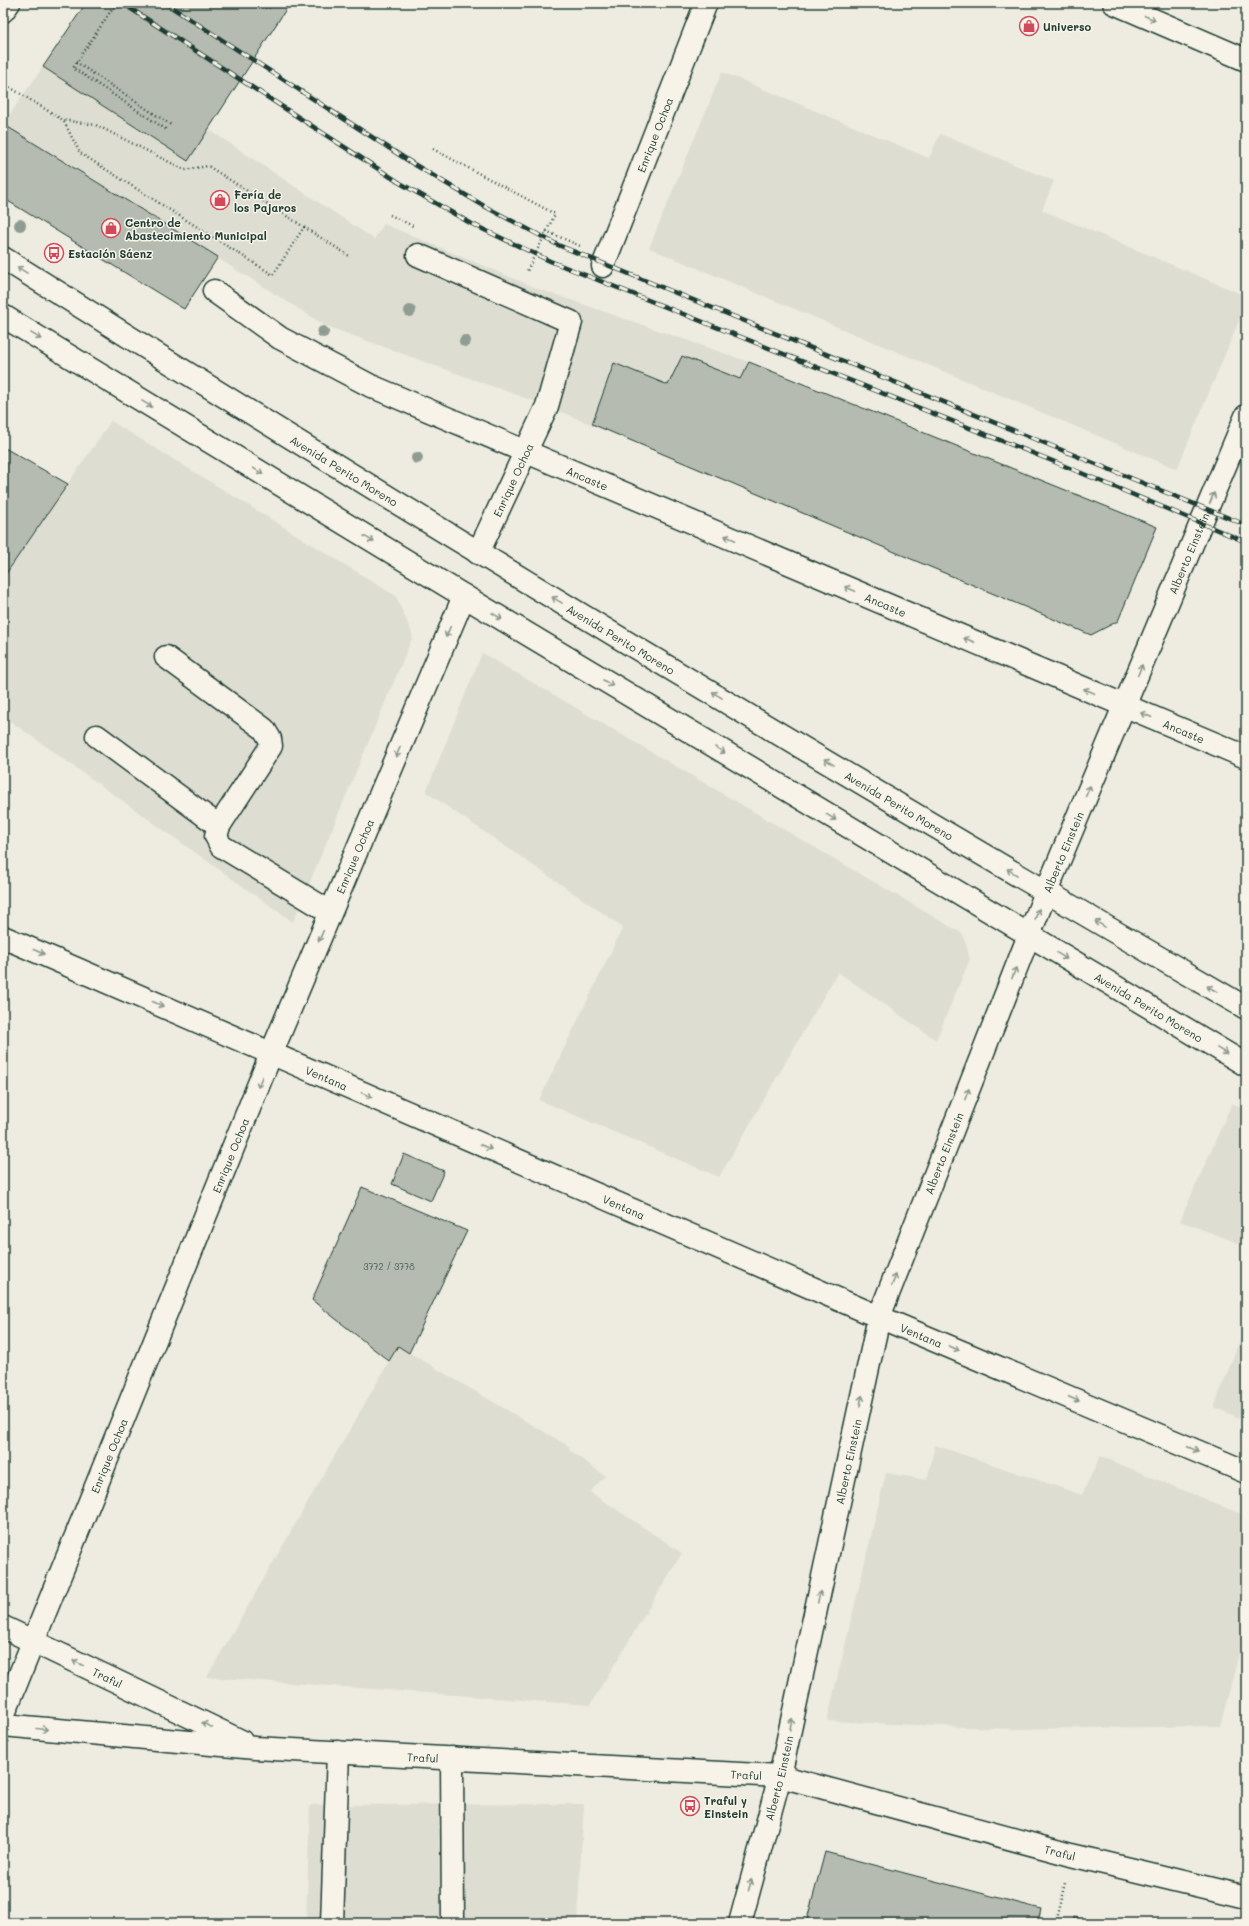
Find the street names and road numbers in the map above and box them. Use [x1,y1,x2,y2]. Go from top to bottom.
street label: Enrique Ochoa [633,95,676,174]
street label: Avenida Perito Moreno [288,432,401,509]
street label: Enrique Ochoa [489,441,537,519]
street label: Ancaste [564,462,611,493]
street label: Alberto Einstein [1165,510,1212,596]
street label: Ancaste [863,589,909,620]
street label: Avenida Perito Moreno [564,601,678,678]
street label: Ancaste [1161,715,1207,746]
street label: Avenida Perito Moreno [842,767,957,843]
street label: Alberto Einstein [1039,809,1087,895]
street label: Enrique Ochoa [332,816,377,896]
street label: Avenida Perito Moreno [1092,969,1206,1045]
street label: Ventana [303,1062,350,1093]
street label: Alberto Einstein [921,1110,966,1196]
street label: Enrique Ochoa [208,1115,252,1195]
street label: Ventana [601,1191,648,1222]
street label: Ventana [898,1319,945,1351]
street label: Enrique Ochoa [87,1416,130,1495]
street label: Alberto Einstein [831,1417,864,1506]
street label: Traful [90,1664,125,1691]
street label: Alberto Einstein [761,1734,796,1822]
street label: Traful [407,1749,439,1765]
street label: Traful [730,1766,762,1783]
street label: Traful [1043,1841,1077,1863]

